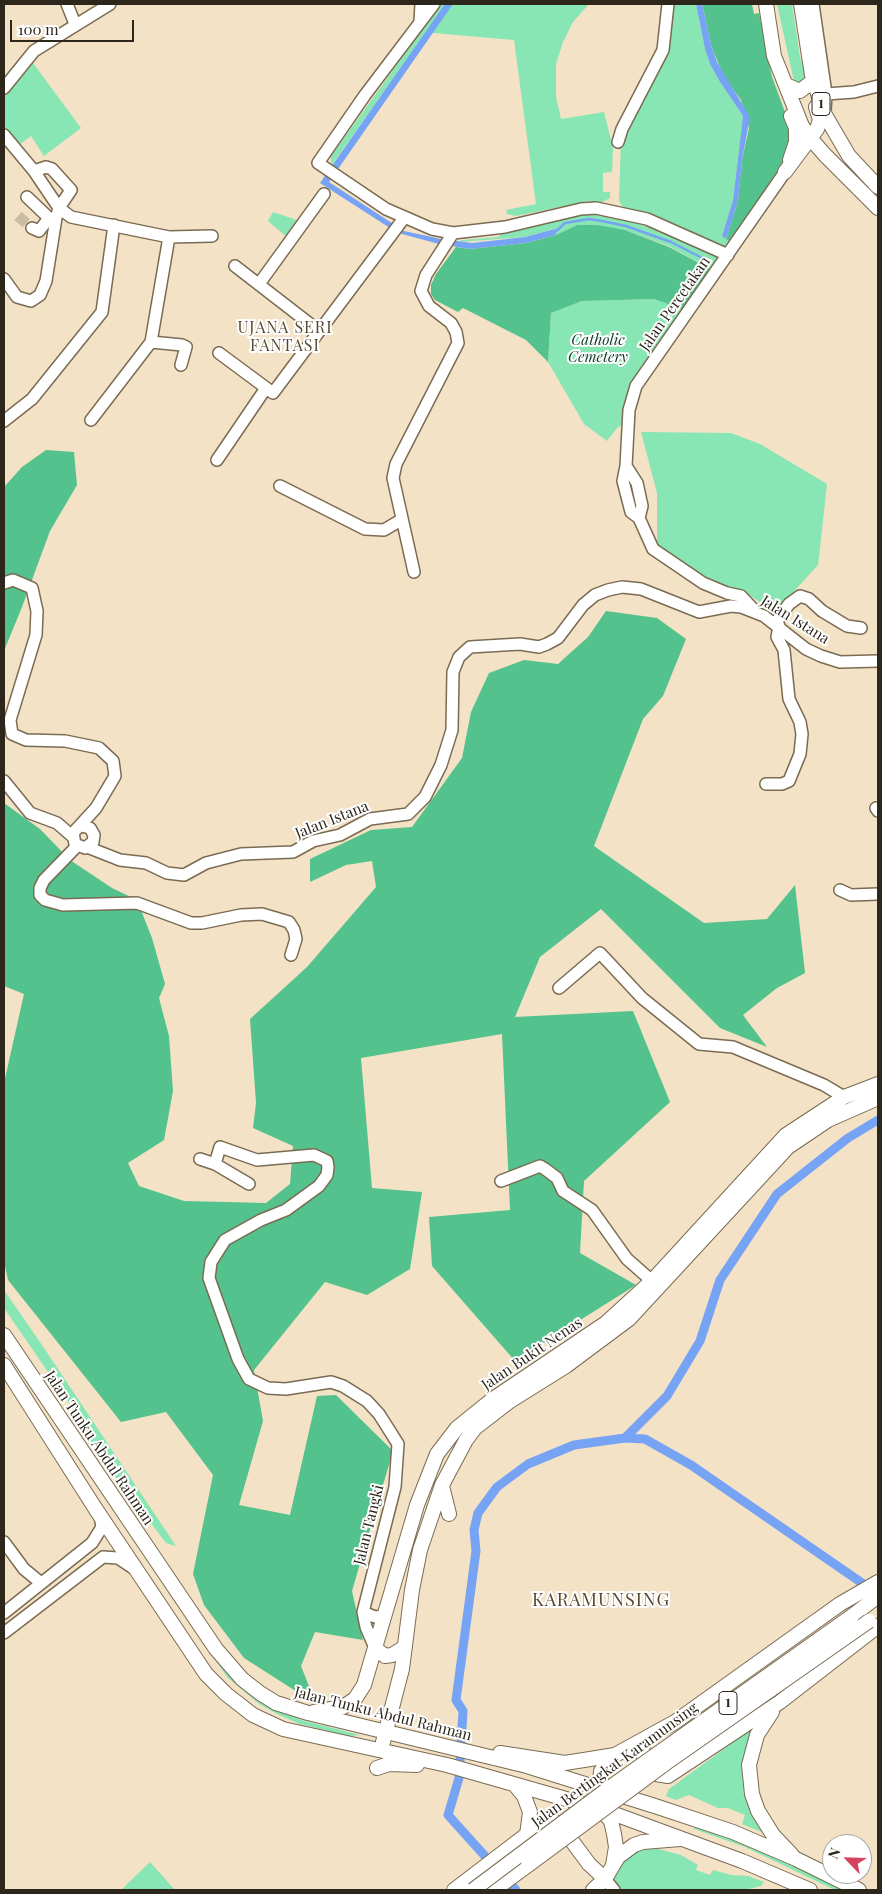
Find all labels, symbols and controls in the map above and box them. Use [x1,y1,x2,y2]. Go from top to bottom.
scale bar [12,10,136,42]
text: 100 m [18,19,59,39]
road number: 1 [812,92,830,116]
street label: Jalan Percetakan [636,253,714,355]
district label: UJANA SERI FANTASI [236,318,334,356]
park label: Catholic Cemetery [568,331,628,366]
street label: Jalan Istana [757,592,833,648]
street label: Jalan Istana [293,797,371,843]
street label: Jalan Bukit Nenas [478,1314,586,1394]
street label: Jalan Tunku Abdul Rahman [41,1367,157,1529]
street label: Jalan Tangki [350,1483,388,1567]
district label: KARAMUNSING [531,1589,671,1611]
street label: Jalan Tunku Abdul Rahman [292,1683,474,1745]
road number: 1 [719,1692,737,1715]
street label: Jalan Bertingkat Karamunsing [528,1699,702,1831]
north arrow [822,1834,872,1884]
text: N [823,1845,844,1862]

